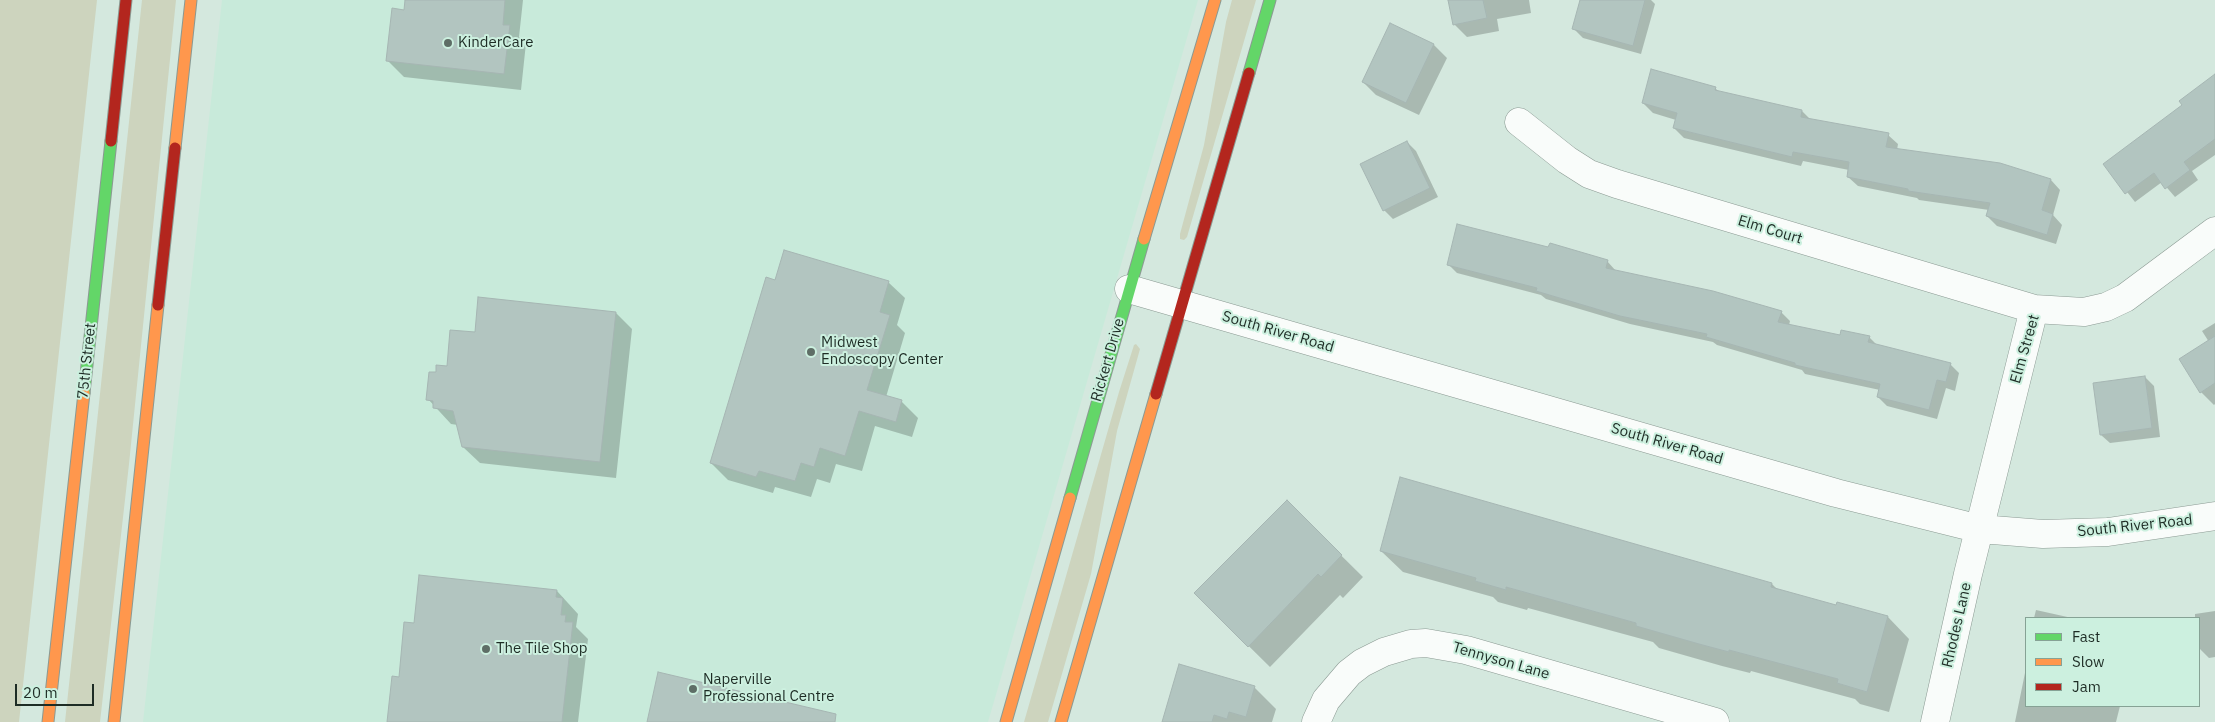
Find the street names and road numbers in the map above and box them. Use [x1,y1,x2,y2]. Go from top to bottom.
street label: Elm Court [1736,212,1804,248]
street label: South River Road [1220,307,1336,357]
street label: Elm Street [2007,313,2043,385]
street label: Rickert Drive [1088,316,1128,404]
street label: 75th Street [74,322,100,400]
street label: South River Road [1609,419,1725,469]
street label: South River Road [2077,511,2193,541]
street label: Rhodes Lane [1938,581,1976,669]
street label: Tennyson Lane [1450,639,1552,683]

